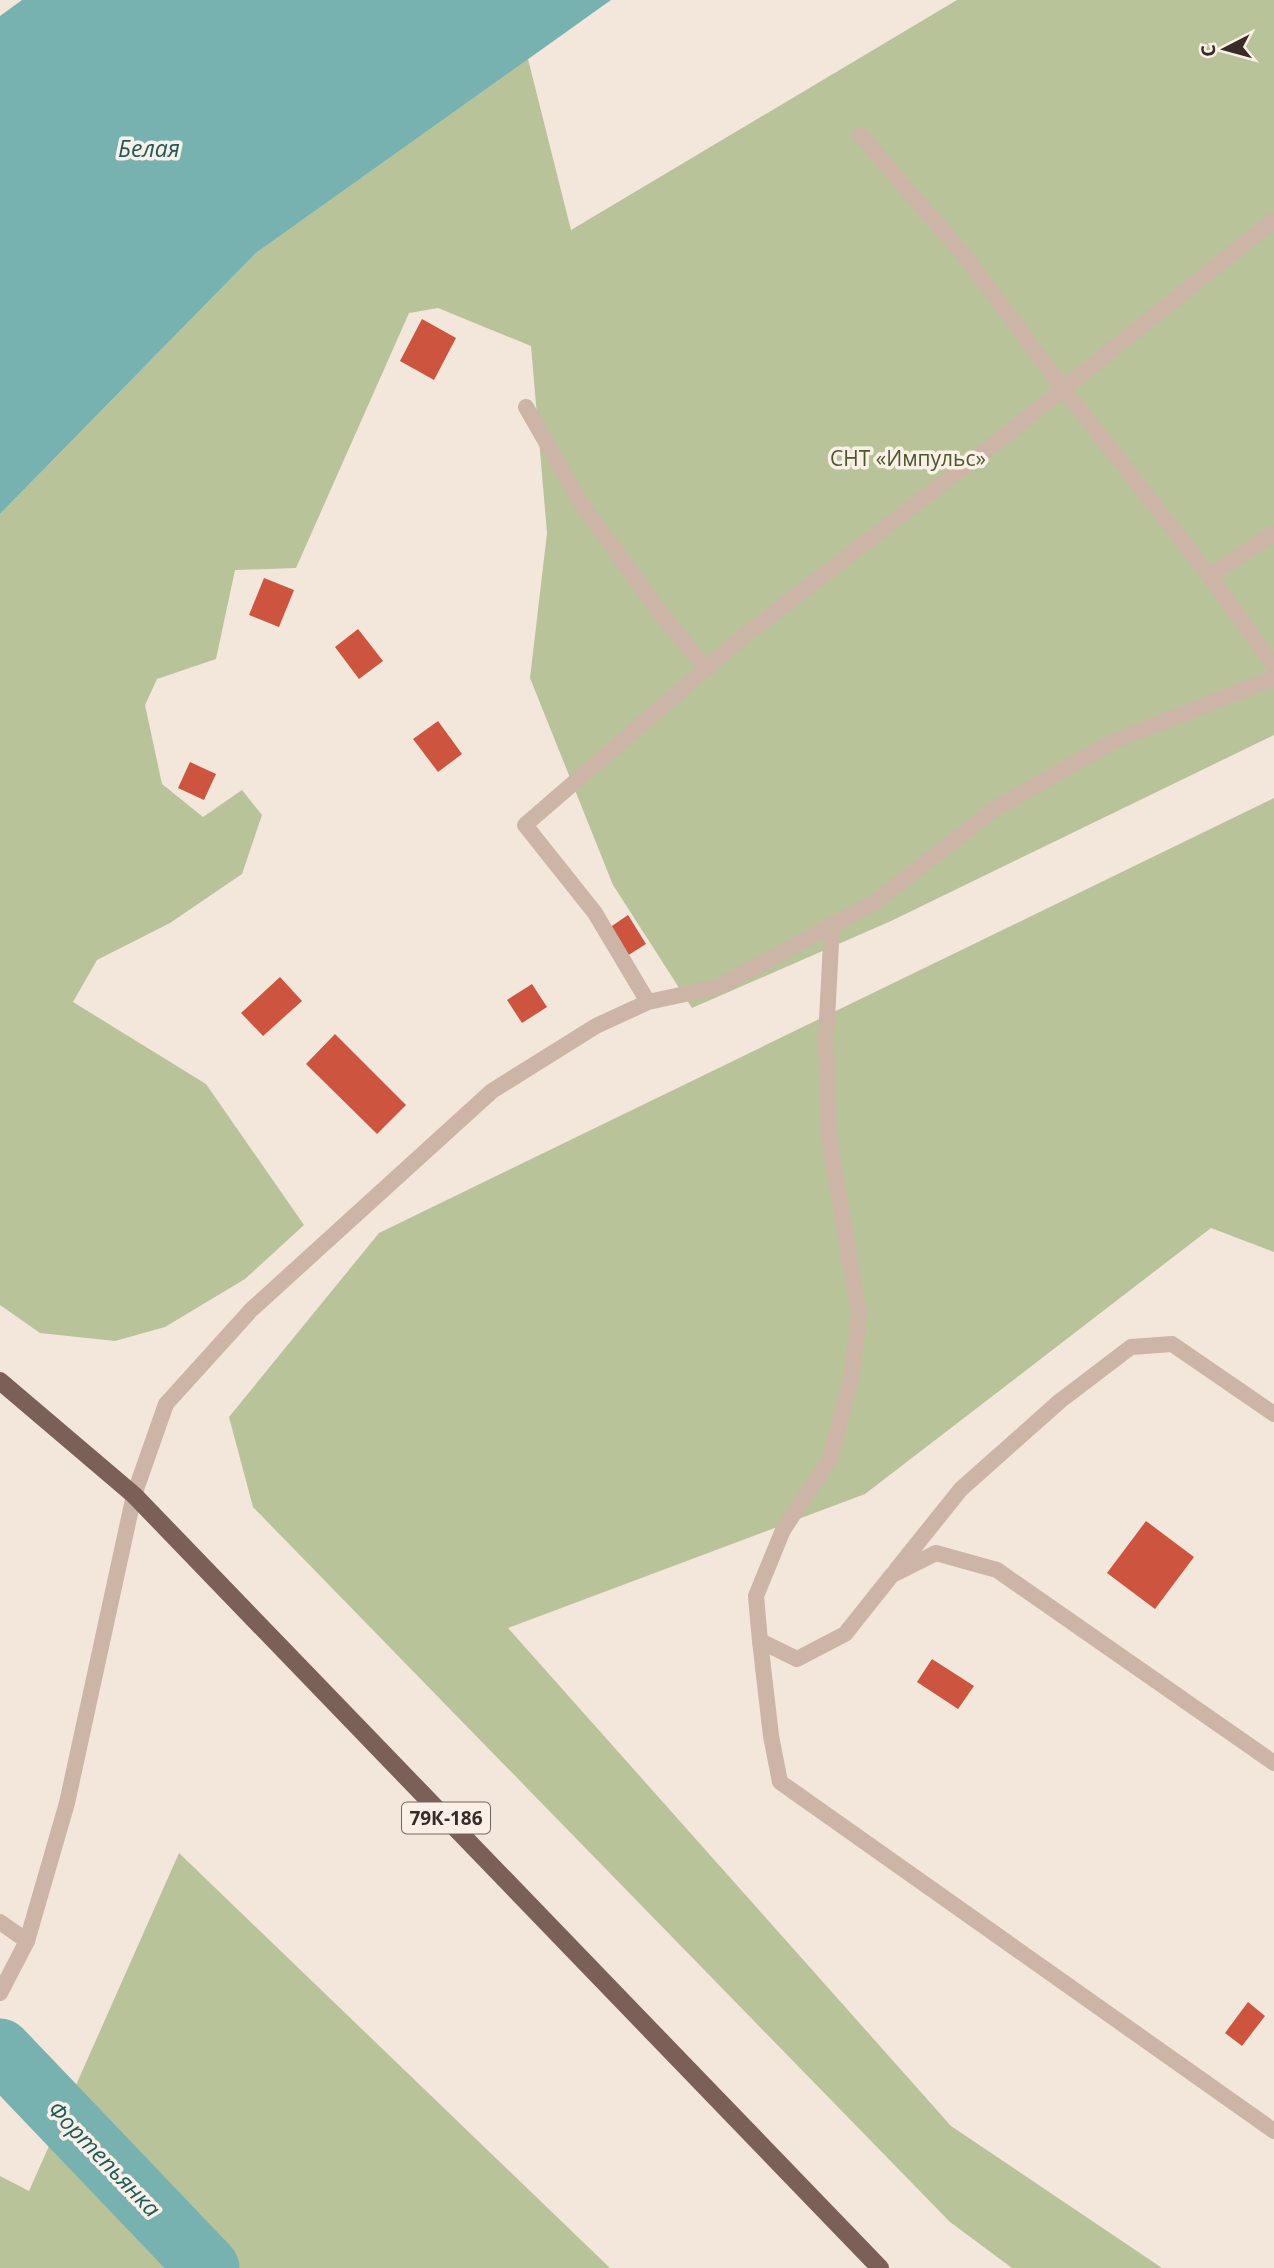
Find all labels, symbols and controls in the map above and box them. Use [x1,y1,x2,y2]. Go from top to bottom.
north arrow [1190,14,1260,84]
text: С [1195,43,1222,58]
water label: Белая [118,132,180,164]
park label: СНТ «Импульс» [830,444,986,472]
road number: 79К-186 [402,1802,490,1834]
water label: Фортепьянка [41,2093,168,2223]

